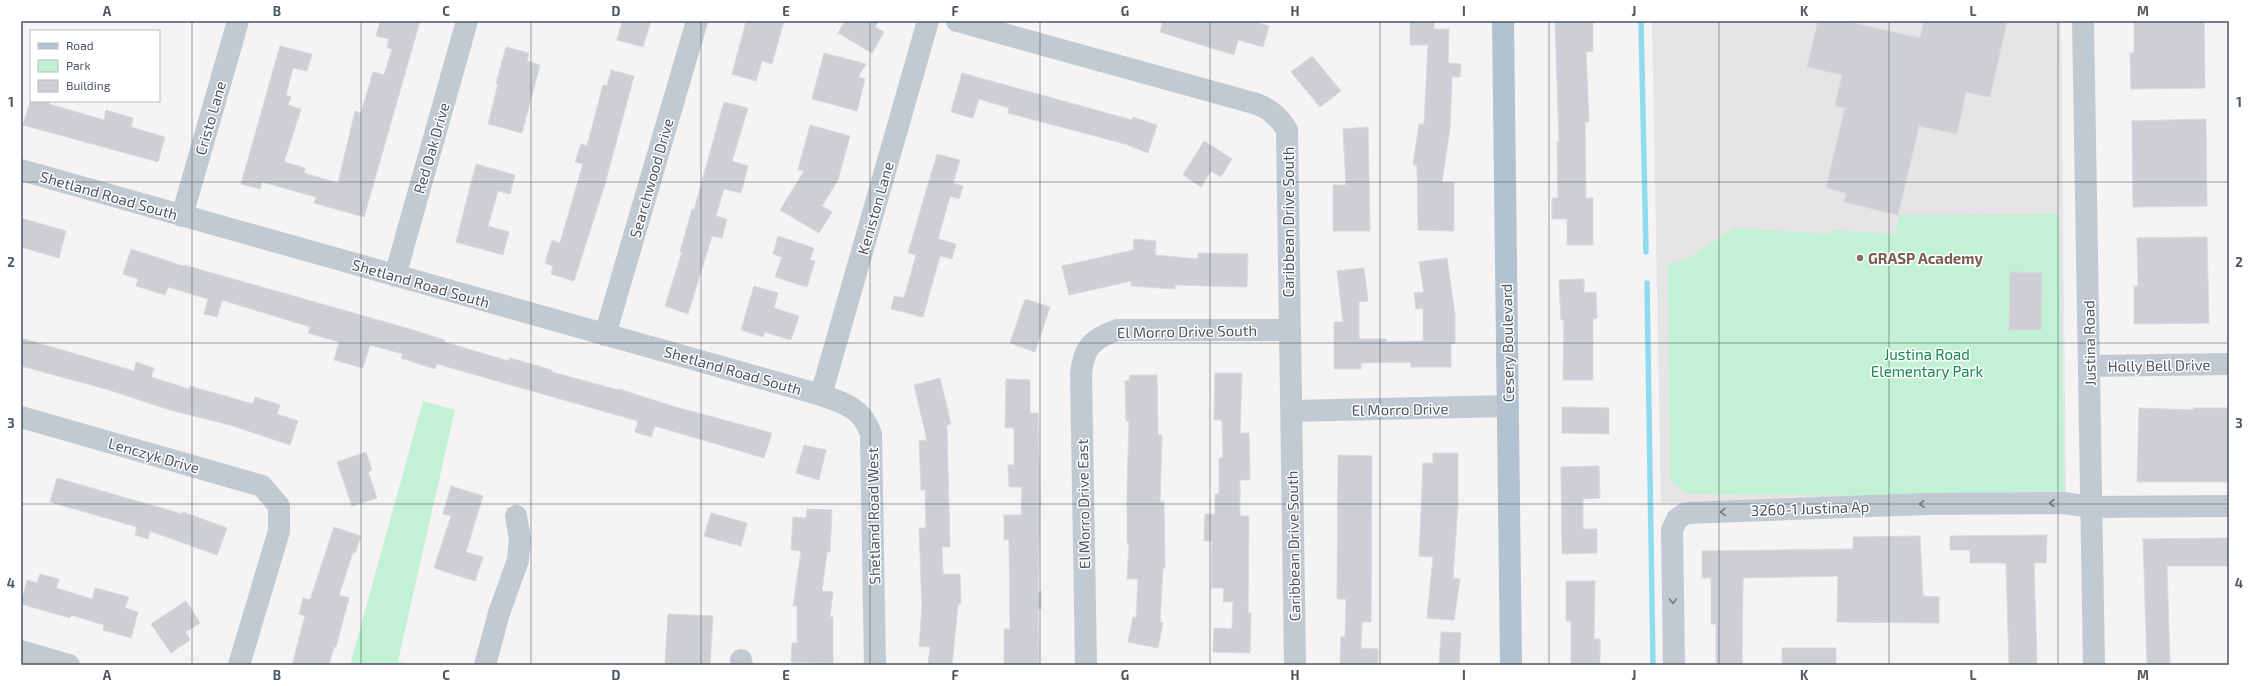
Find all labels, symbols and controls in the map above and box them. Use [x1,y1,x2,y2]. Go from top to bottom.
text: A [103,3,112,19]
text: B [273,3,281,19]
text: C [442,3,450,19]
text: D [612,3,621,19]
text: E [782,3,790,19]
text: F [951,3,959,19]
text: G [1121,3,1129,19]
text: H [1291,3,1300,19]
text: I [1462,3,1466,19]
text: J [1632,3,1636,19]
text: K [1800,3,1809,19]
text: L [1970,3,1977,19]
text: M [2137,3,2149,19]
legend [30,30,160,102]
text: Road [66,38,94,52]
text: Park [66,58,91,72]
text: Building [66,78,111,92]
street label: Cristo Lane [191,79,229,157]
text: 1 [8,94,14,110]
text: 1 [2236,94,2242,110]
street label: Red Oak Drive [409,100,453,196]
street label: Searchwood Drive [625,116,677,240]
street label: Caribbean Drive South [1279,147,1297,297]
street label: Keniston Lane [853,159,897,257]
street label: Shetland Road South [38,167,180,223]
place label: GRASP Academy [1868,249,1984,268]
marker: GRASP Academy [1855,253,1865,263]
text: 2 [7,254,15,270]
text: 2 [2235,254,2243,270]
street label: Shetland Road South [350,255,492,311]
street label: Cesery Boulevard [1497,284,1517,402]
street label: Justina Road [2079,300,2099,386]
street label: El Morro Drive South [1117,321,1257,341]
street label: Shetland Road South [662,342,804,398]
park label: Justina Road Elementary Park [1871,345,1984,380]
street label: Holly Bell Drive [2107,355,2211,375]
street label: El Morro Drive [1351,399,1449,419]
text: 3 [7,415,15,431]
text: 3 [2235,415,2243,431]
street label: Lenczyk Drive [106,433,202,477]
street label: El Morro Drive East [1073,439,1093,569]
street label: Shetland Road West [863,447,883,585]
street label: Caribbean Drive South [1283,470,1303,622]
street label: 3260-1 Justina Ap [1751,497,1869,519]
one-way arrow [2049,499,2055,507]
one-way arrow [1919,500,1925,508]
one-way arrow [1720,507,1726,516]
text: 4 [7,575,15,591]
text: 4 [2235,575,2243,591]
one-way arrow [1669,598,1677,604]
text: A [103,667,112,683]
text: B [273,667,281,683]
text: C [442,667,450,683]
text: D [612,667,621,683]
text: E [782,667,790,683]
text: F [951,667,959,683]
text: G [1121,667,1129,683]
text: H [1291,667,1300,683]
text: I [1462,667,1466,683]
text: J [1632,667,1636,683]
text: K [1800,667,1809,683]
text: L [1970,667,1977,683]
text: M [2137,667,2149,683]

